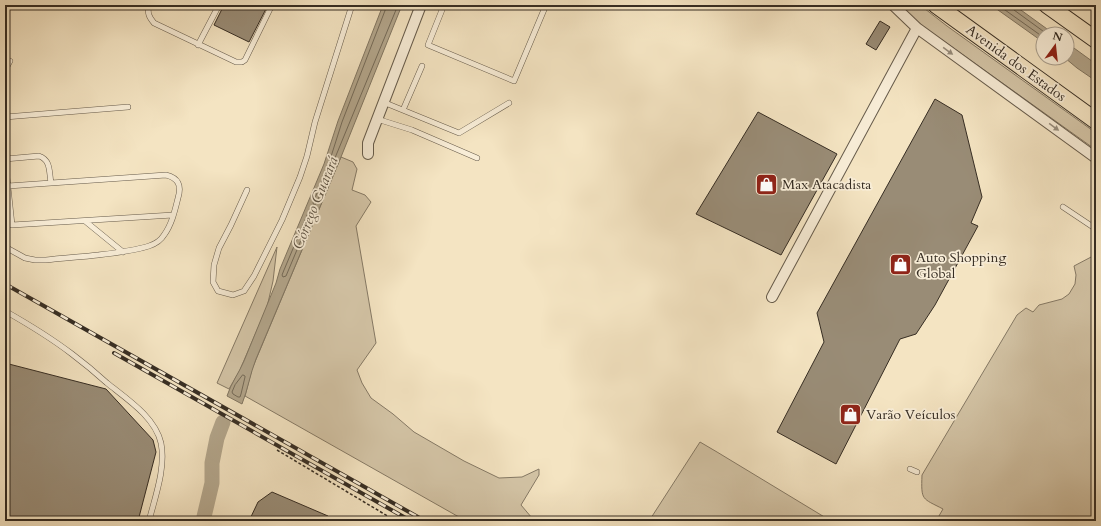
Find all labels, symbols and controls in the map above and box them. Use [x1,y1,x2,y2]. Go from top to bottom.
street label: Avenida dos Estados [962,20,1070,106]
north arrow [1035,26,1075,66]
text: N [1051,28,1064,45]
one-way arrow [943,47,954,55]
one-way arrow [1048,123,1059,131]
water label: Córrego Guarará [287,153,343,252]
shop icon: Max Atacadista [754,171,780,197]
place label: Max Atacadista [782,175,871,194]
place label: Auto Shopping Global [916,248,1006,283]
shop icon: Auto Shopping Global [887,252,913,278]
shop icon: Varão Veículos [837,401,863,427]
place label: Varão Veículos [866,405,956,424]

